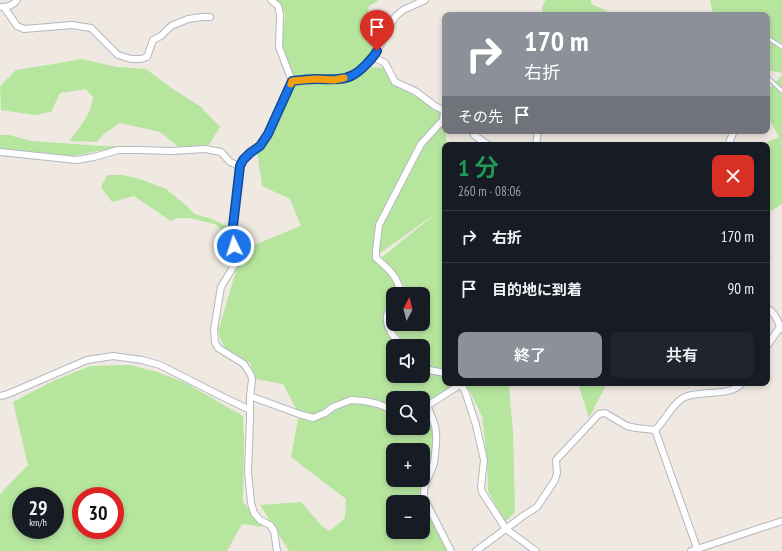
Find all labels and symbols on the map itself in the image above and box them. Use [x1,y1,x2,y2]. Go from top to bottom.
pin [360,10,394,51]
position arrow [213,225,255,267]
north arrow [386,287,430,331]
speed limit sign: 30 [72,487,124,539]

